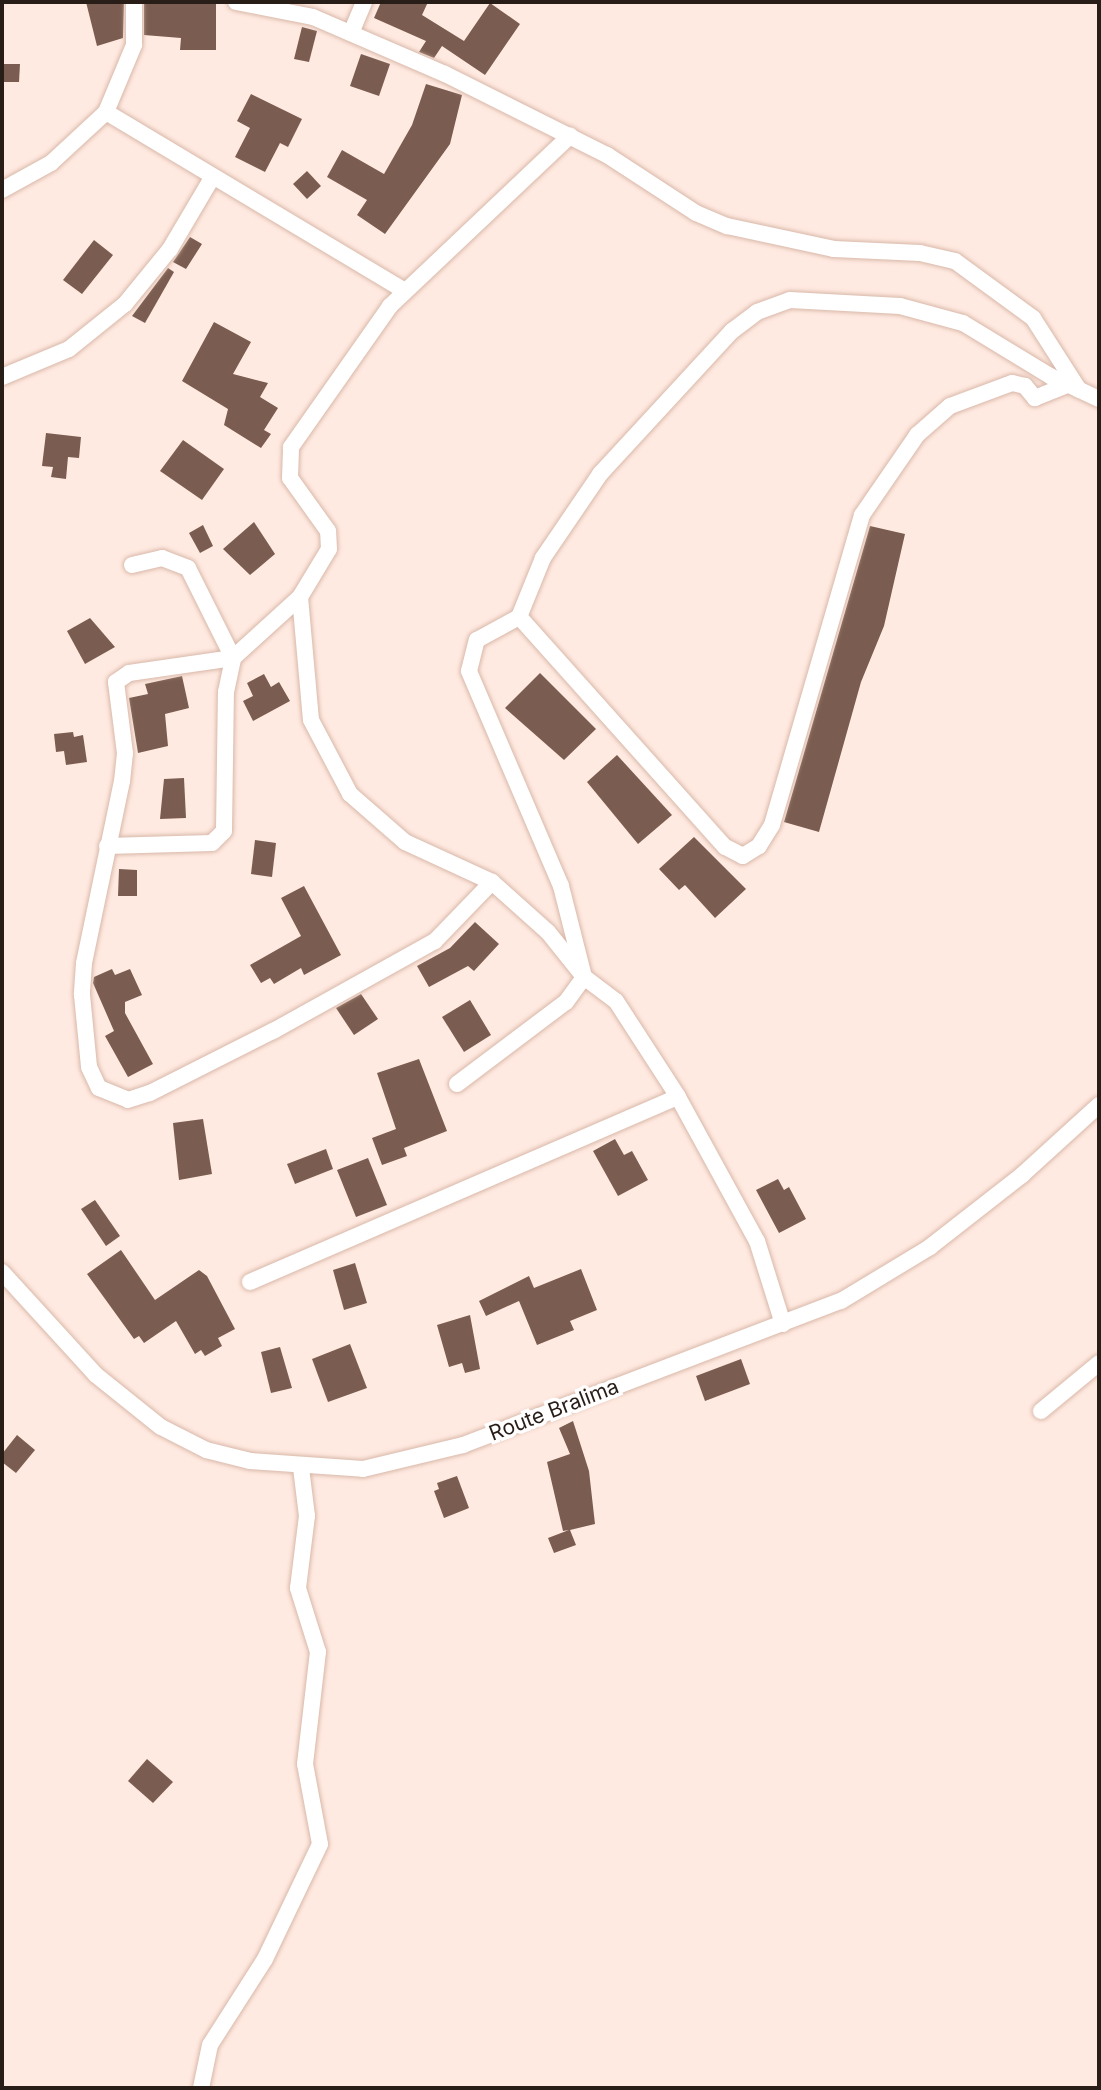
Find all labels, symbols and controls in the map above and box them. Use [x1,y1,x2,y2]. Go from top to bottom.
street label: Route Bralima [486,1374,622,1446]

